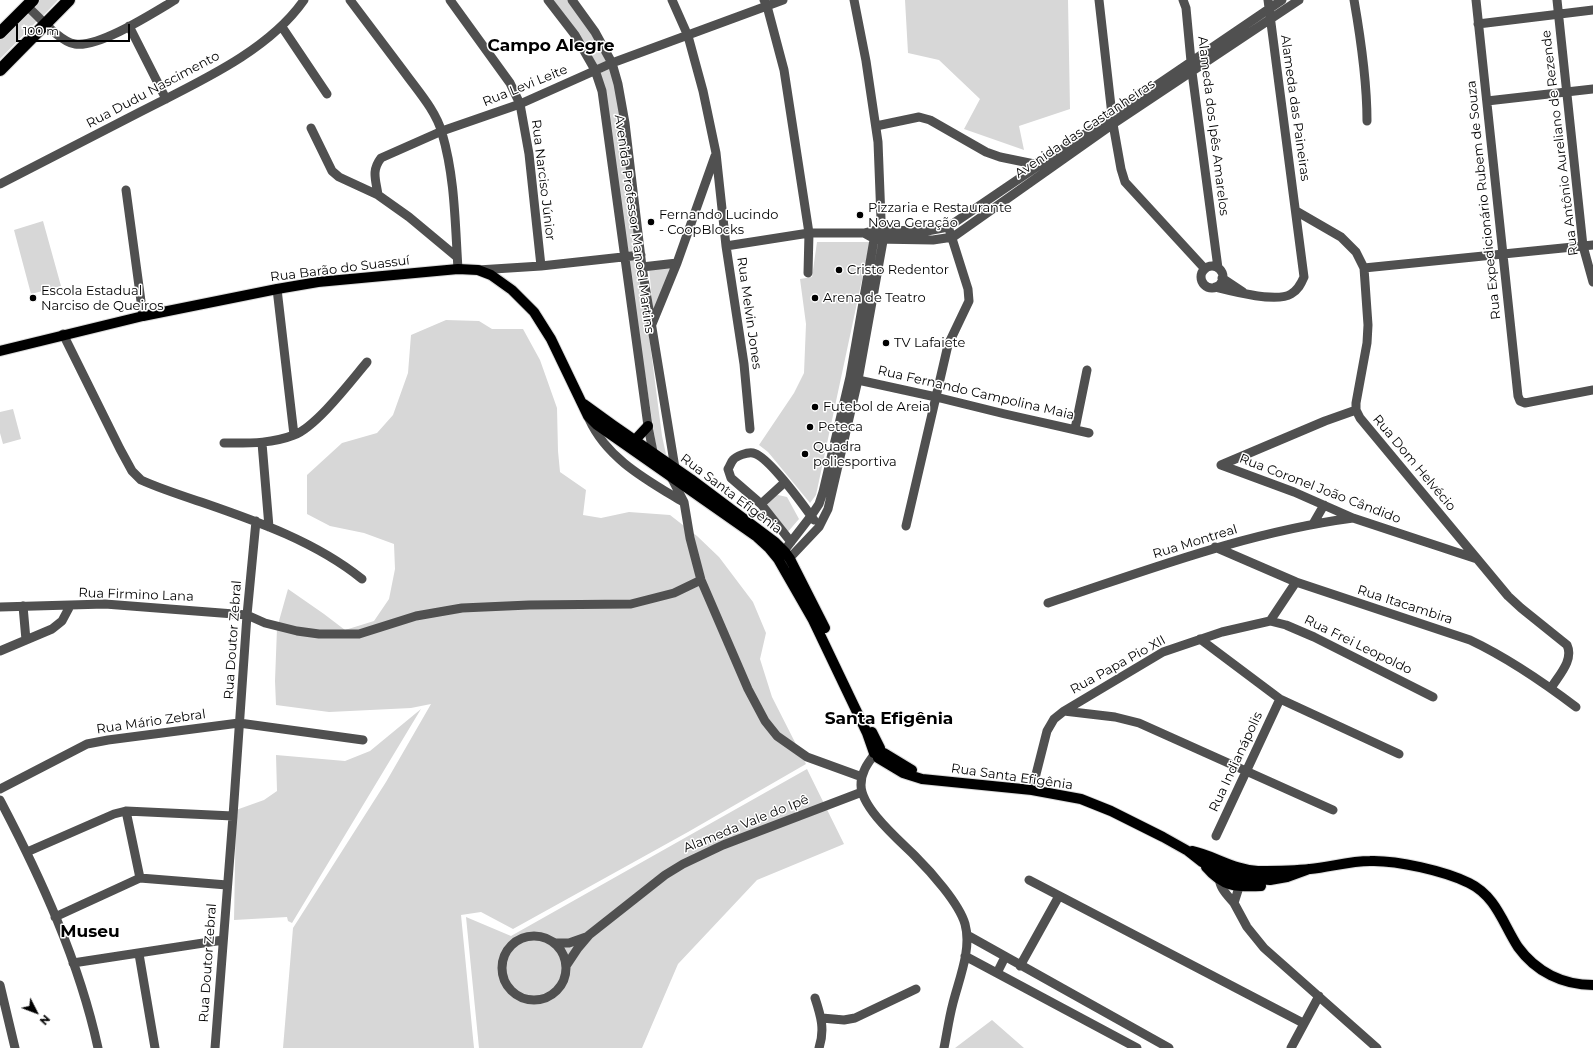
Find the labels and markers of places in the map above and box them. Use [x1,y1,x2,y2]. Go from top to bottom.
place label: Pizzaria e Restaurante Nova Geração [868,200,1012,231]
place label: Fernando Lucindo - CoopBlocks [659,207,778,238]
marker: Pizzaria e Restaurante Nova Geração [855,210,865,220]
marker: Fernando Lucindo - CoopBlocks [646,217,656,227]
place label: Cristo Redentor [847,262,949,278]
marker: Cristo Redentor [834,265,844,275]
place label: Escola Estadual Narciso de Queiros [41,283,164,314]
place label: Arena de Teatro [823,290,926,306]
marker: Escola Estadual Narciso de Queiros [28,293,38,303]
marker: Arena de Teatro [810,293,820,303]
place label: TV Lafaiete [894,335,965,351]
marker: TV Lafaiete [881,338,891,348]
place label: Futebol de Areia [823,399,930,415]
marker: Futebol de Areia [810,402,820,412]
place label: Peteca [818,419,863,435]
marker: Peteca [805,422,815,432]
place label: Quadra poliesportiva [813,439,897,470]
marker: Quadra poliesportiva [800,449,810,459]

